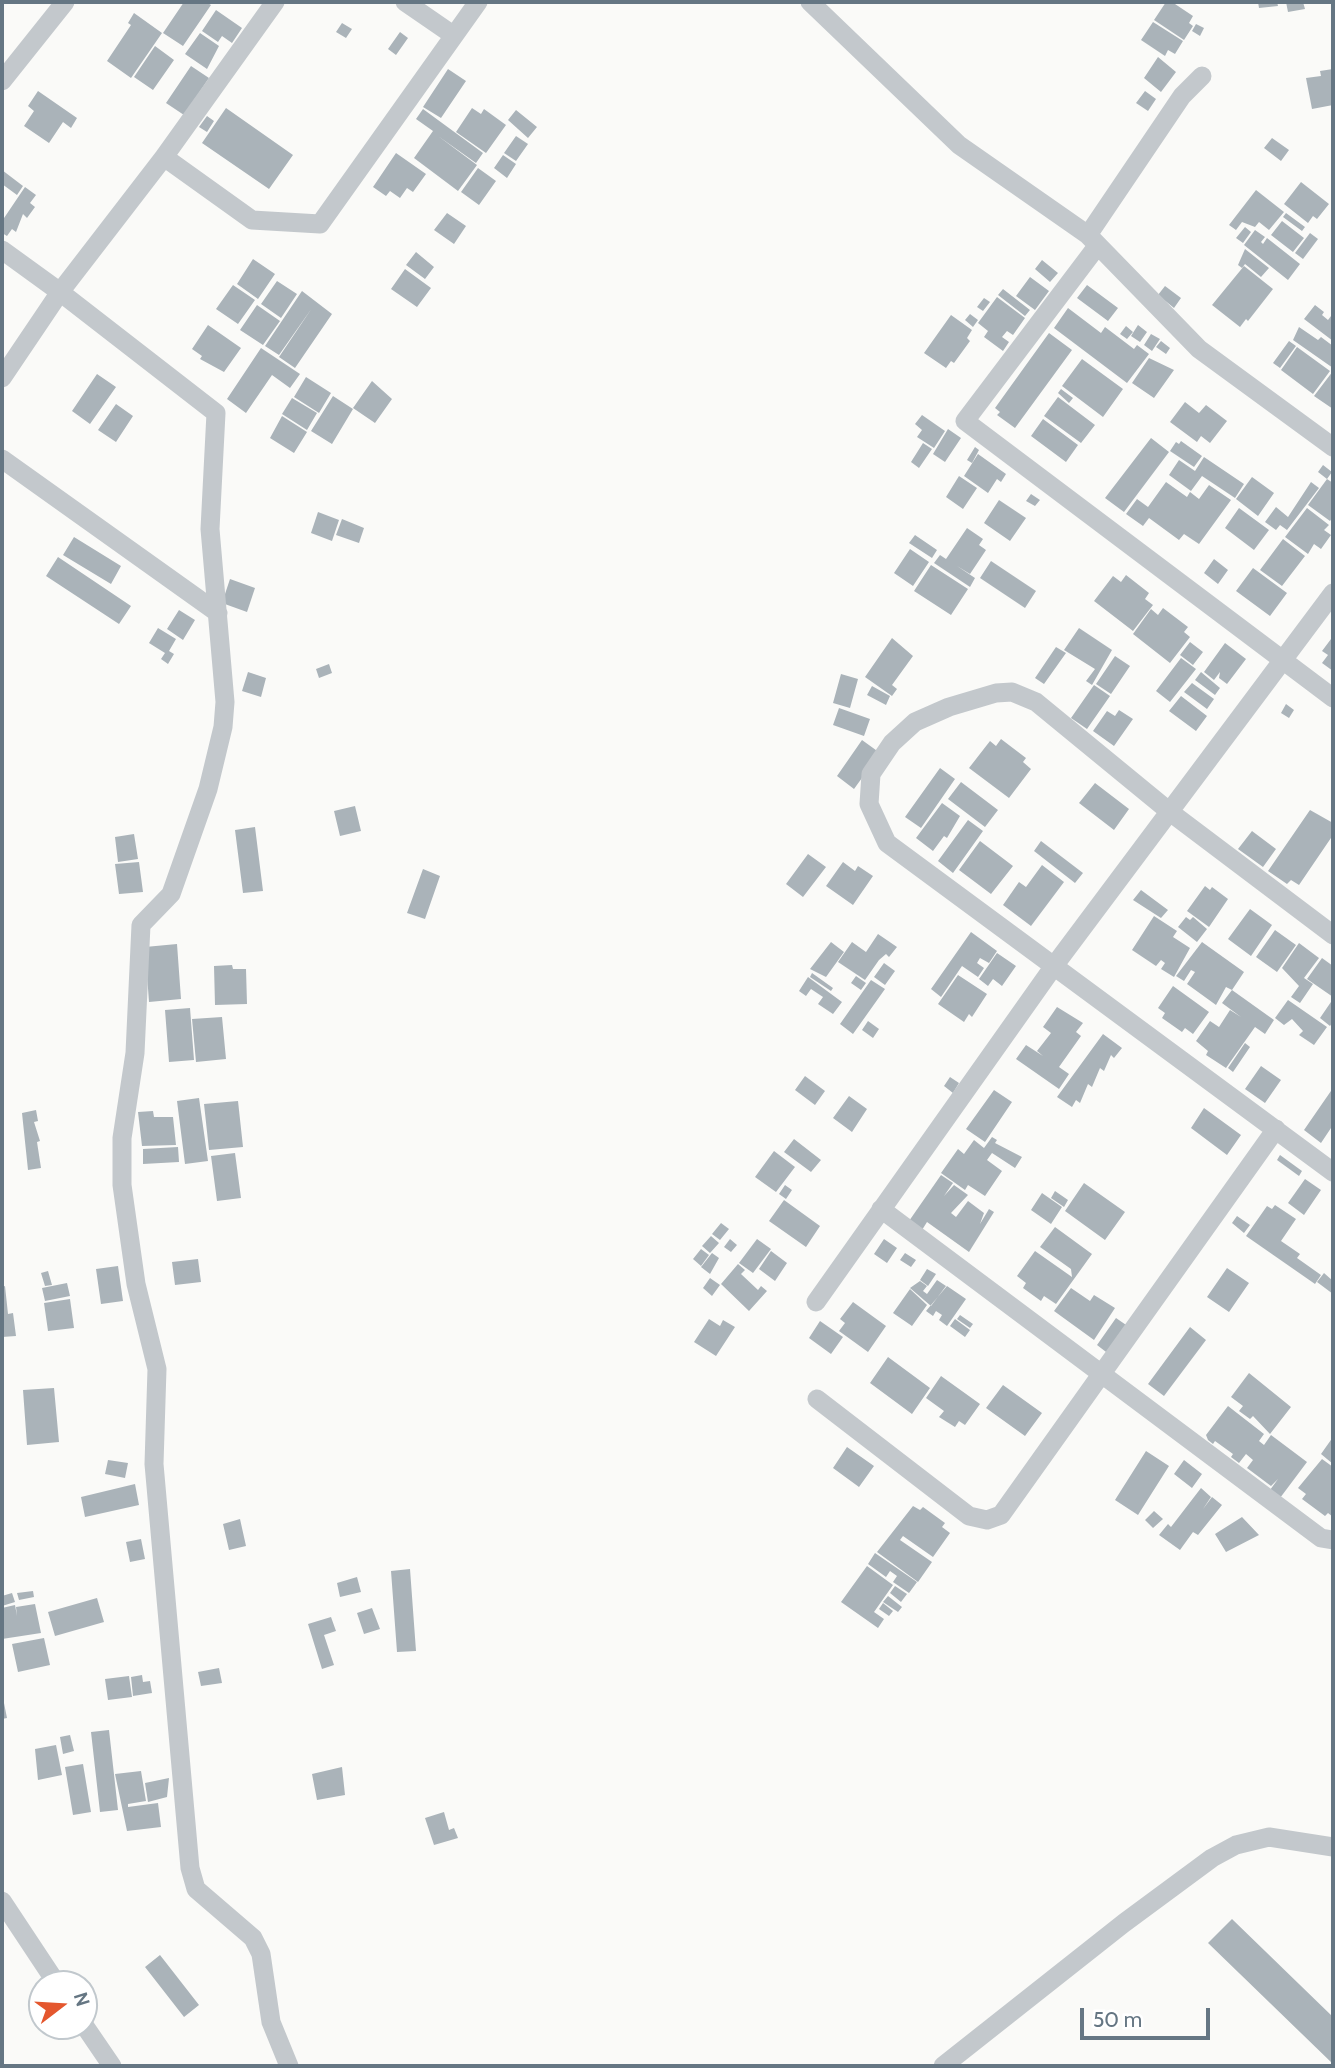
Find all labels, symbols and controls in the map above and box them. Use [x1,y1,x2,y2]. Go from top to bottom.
north arrow [28,1970,98,2040]
text: N [69,1990,95,2009]
scale bar [1083,1994,1212,2038]
text: 50 m [1093,2007,1142,2032]

